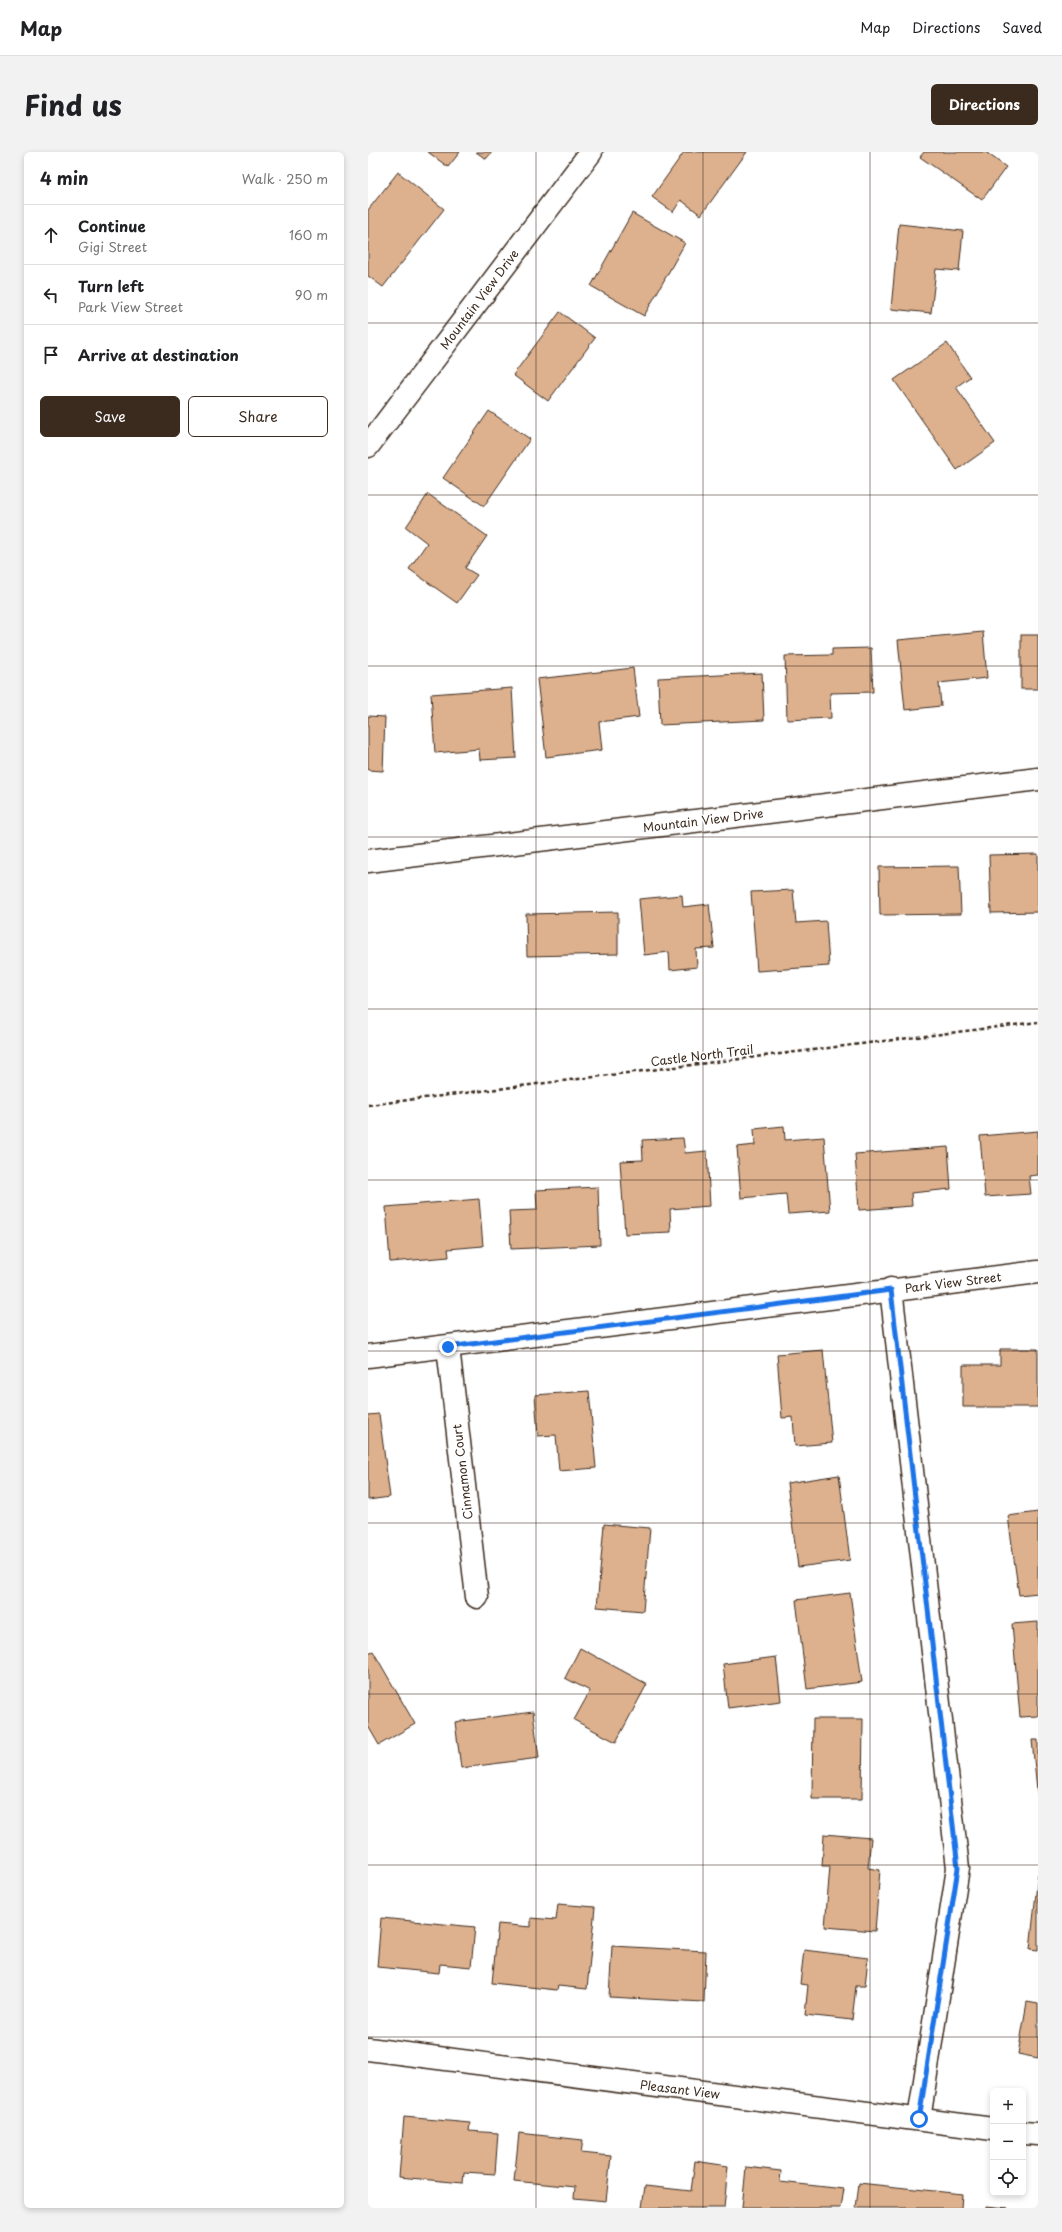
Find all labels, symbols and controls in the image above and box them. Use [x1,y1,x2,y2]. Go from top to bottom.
text: Map [20,14,62,42]
text: Map [860,17,890,38]
text: Directions [912,17,980,38]
text: Saved [1002,17,1042,38]
text: Find us [24,83,122,126]
button: Directions [931,84,1038,125]
text: 4 min [40,165,88,191]
text: Walk · 250 m [242,169,328,188]
text: Continue [78,214,146,237]
icon: ahead [40,224,62,246]
text: 160 m [289,225,328,244]
text: Gigi Street [78,237,147,256]
street label: Mountain View Drive [435,245,523,353]
text: Turn left [78,274,144,297]
icon: left [40,284,62,306]
text: 90 m [295,285,328,304]
text: Park View Street [78,297,183,316]
text: Arrive at destination [78,343,239,366]
icon: arrive [40,344,62,366]
button: Save [40,396,180,437]
button: Share [188,396,328,437]
street label: Mountain View Drive [642,804,764,836]
street label: Castle North Trail [649,1040,755,1070]
street label: Park View Street [904,1267,1002,1297]
route end [439,1338,457,1356]
street label: Cinnamon Court [447,1423,477,1521]
street label: Pleasant View [639,2075,722,2103]
map controls [990,2088,1026,2196]
button: + [990,2088,1026,2124]
route start [910,2110,928,2128]
button: − [990,2124,1026,2160]
button: locate [990,2160,1026,2196]

